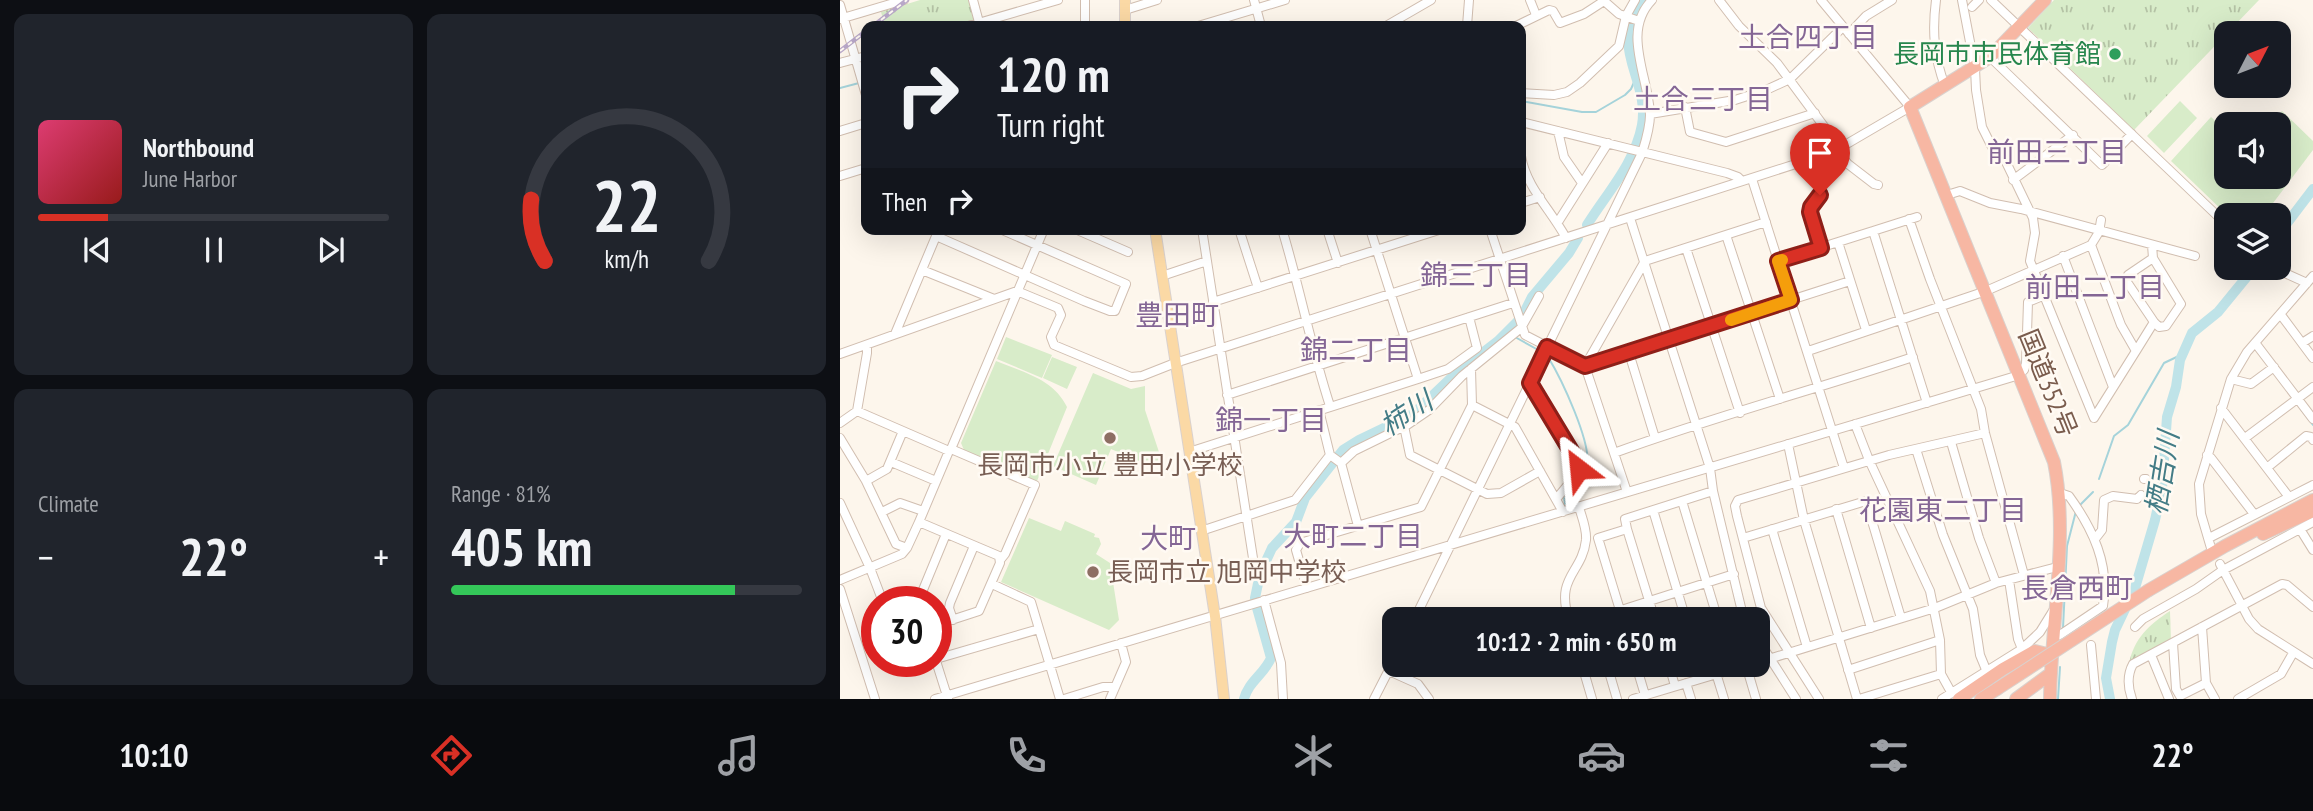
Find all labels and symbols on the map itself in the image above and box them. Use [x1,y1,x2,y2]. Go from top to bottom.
district label: 土合四丁目 [1738,18,1878,55]
north arrow [2214,21,2291,98]
place label: 長岡市市民体育館 [1893,37,2101,70]
marker: 長岡市市民体育館 [2107,46,2123,62]
district label: 土合三丁目 [1633,80,1773,117]
pin [1790,123,1850,195]
district label: 前田三丁目 [1987,133,2127,170]
district label: 錦三丁目 [1420,256,1532,293]
district label: 前田二丁目 [2025,268,2165,305]
district label: 豊田町 [1135,296,1219,333]
street label: 国道352号 [2012,324,2085,441]
district label: 錦二丁目 [1300,331,1412,368]
water label: 柿川 [1372,380,1442,443]
district label: 錦一丁目 [1215,401,1327,438]
water label: 栖吉川 [2137,426,2187,517]
marker: 長岡市小立 豊田小学校 [1102,430,1118,446]
position arrow [1542,432,1616,506]
place label: 長岡市小立 豊田小学校 [977,448,1243,481]
district label: 花園東二丁目 [1859,491,2027,528]
district label: 大町二丁目 [1283,517,1423,554]
district label: 大町 [1140,519,1196,556]
place label: 長岡市立 旭岡中学校 [1107,555,1347,588]
marker: 長岡市立 旭岡中学校 [1085,564,1101,580]
district label: 長倉西町 [2021,569,2133,606]
speed limit sign: 30 [861,586,952,677]

